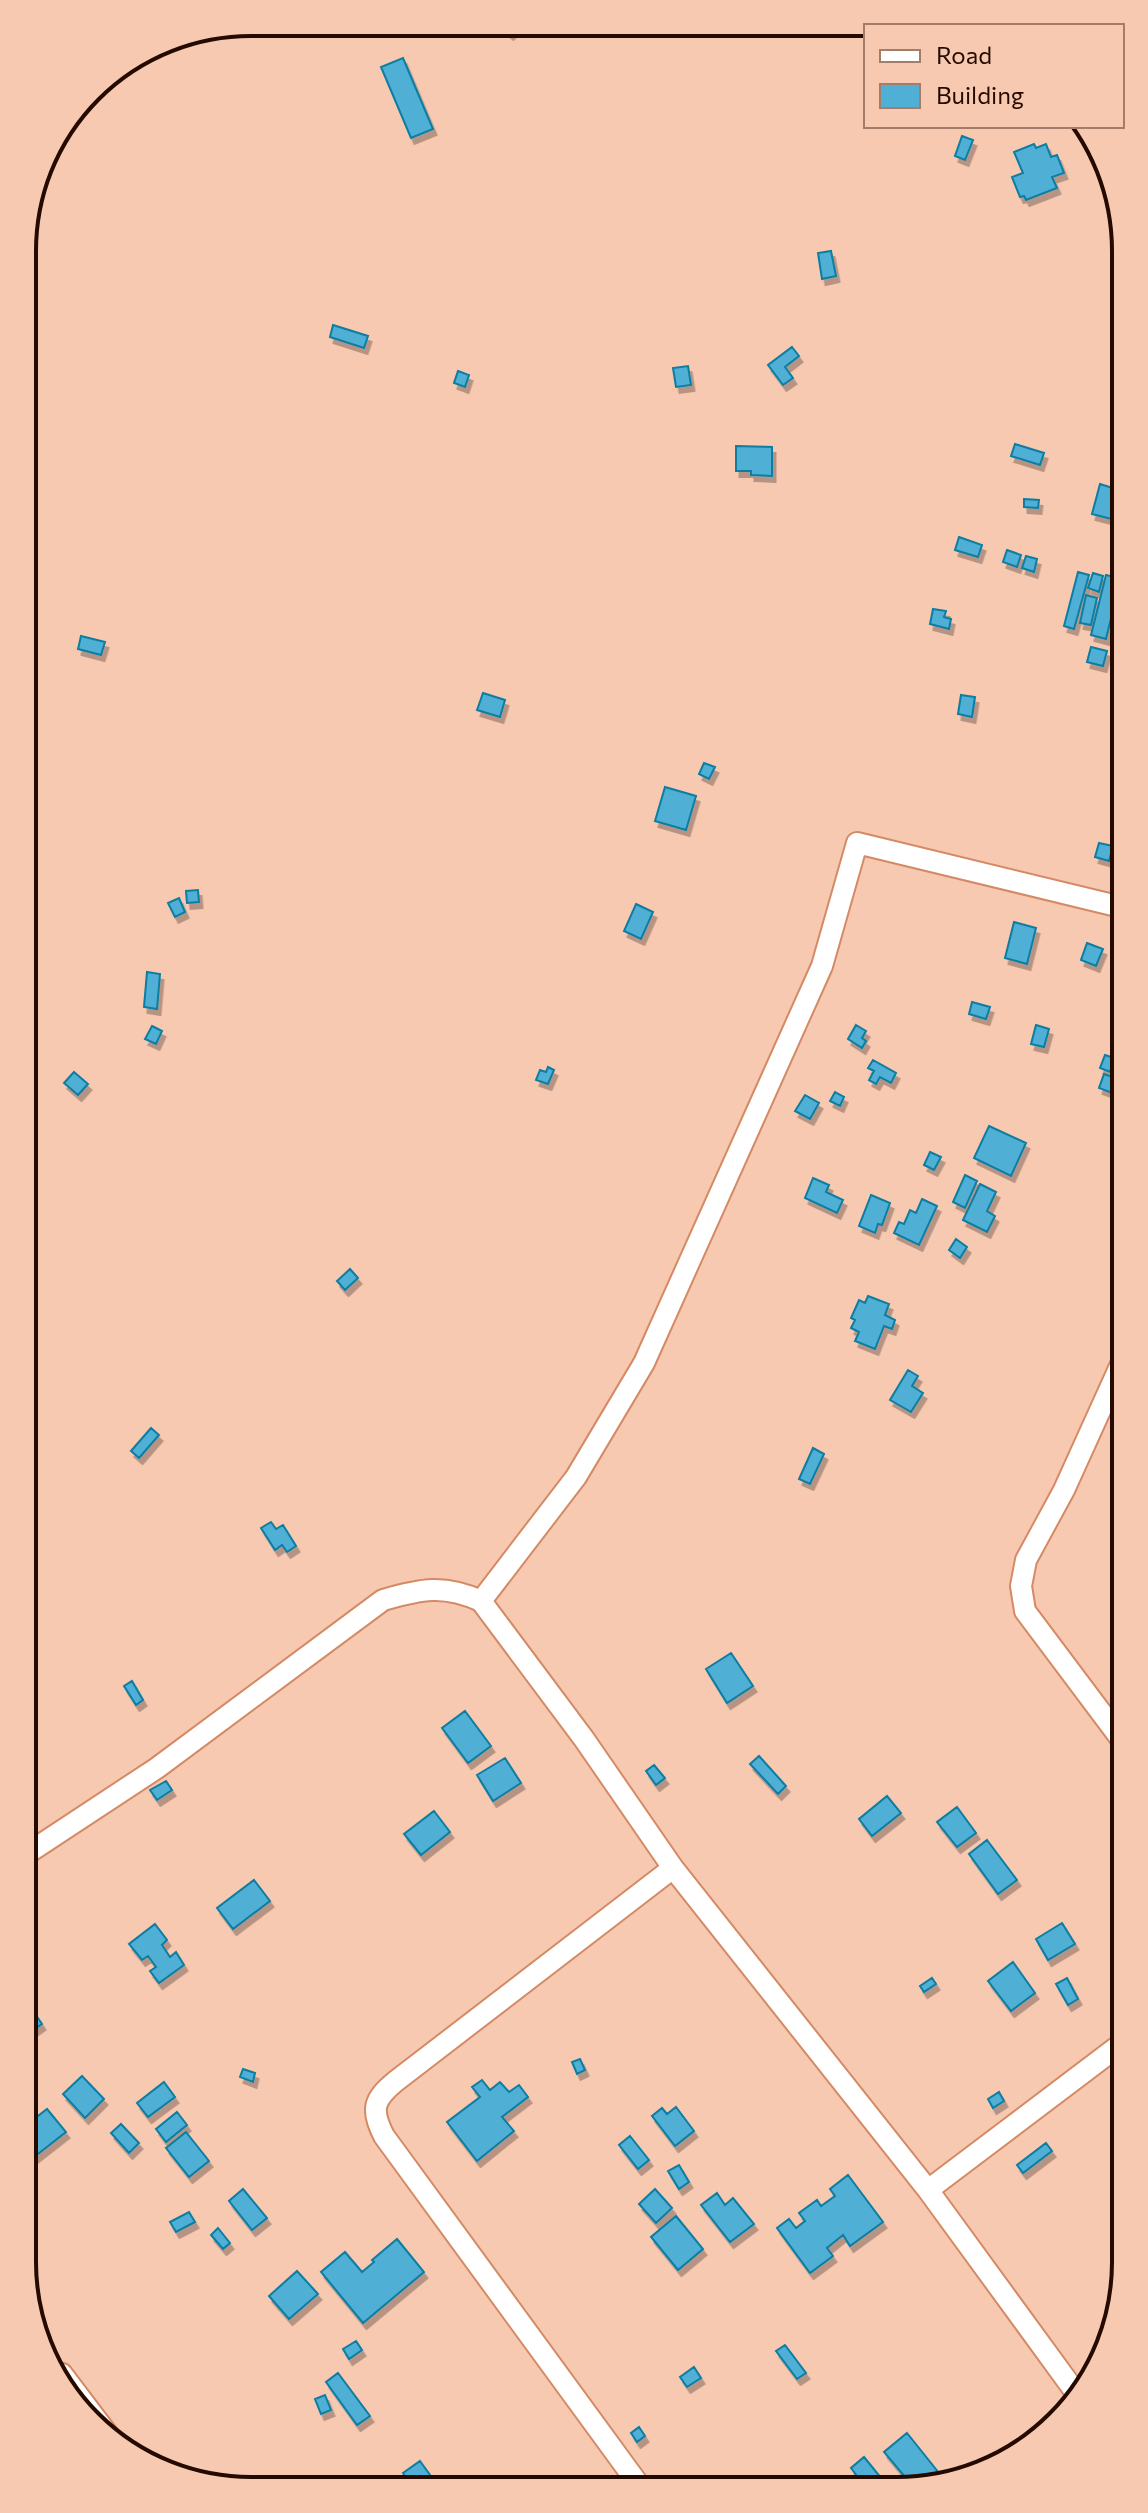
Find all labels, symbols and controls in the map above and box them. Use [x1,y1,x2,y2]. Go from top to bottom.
legend [864,24,1124,128]
text: Road [936,40,992,69]
text: Building [936,80,1024,109]

